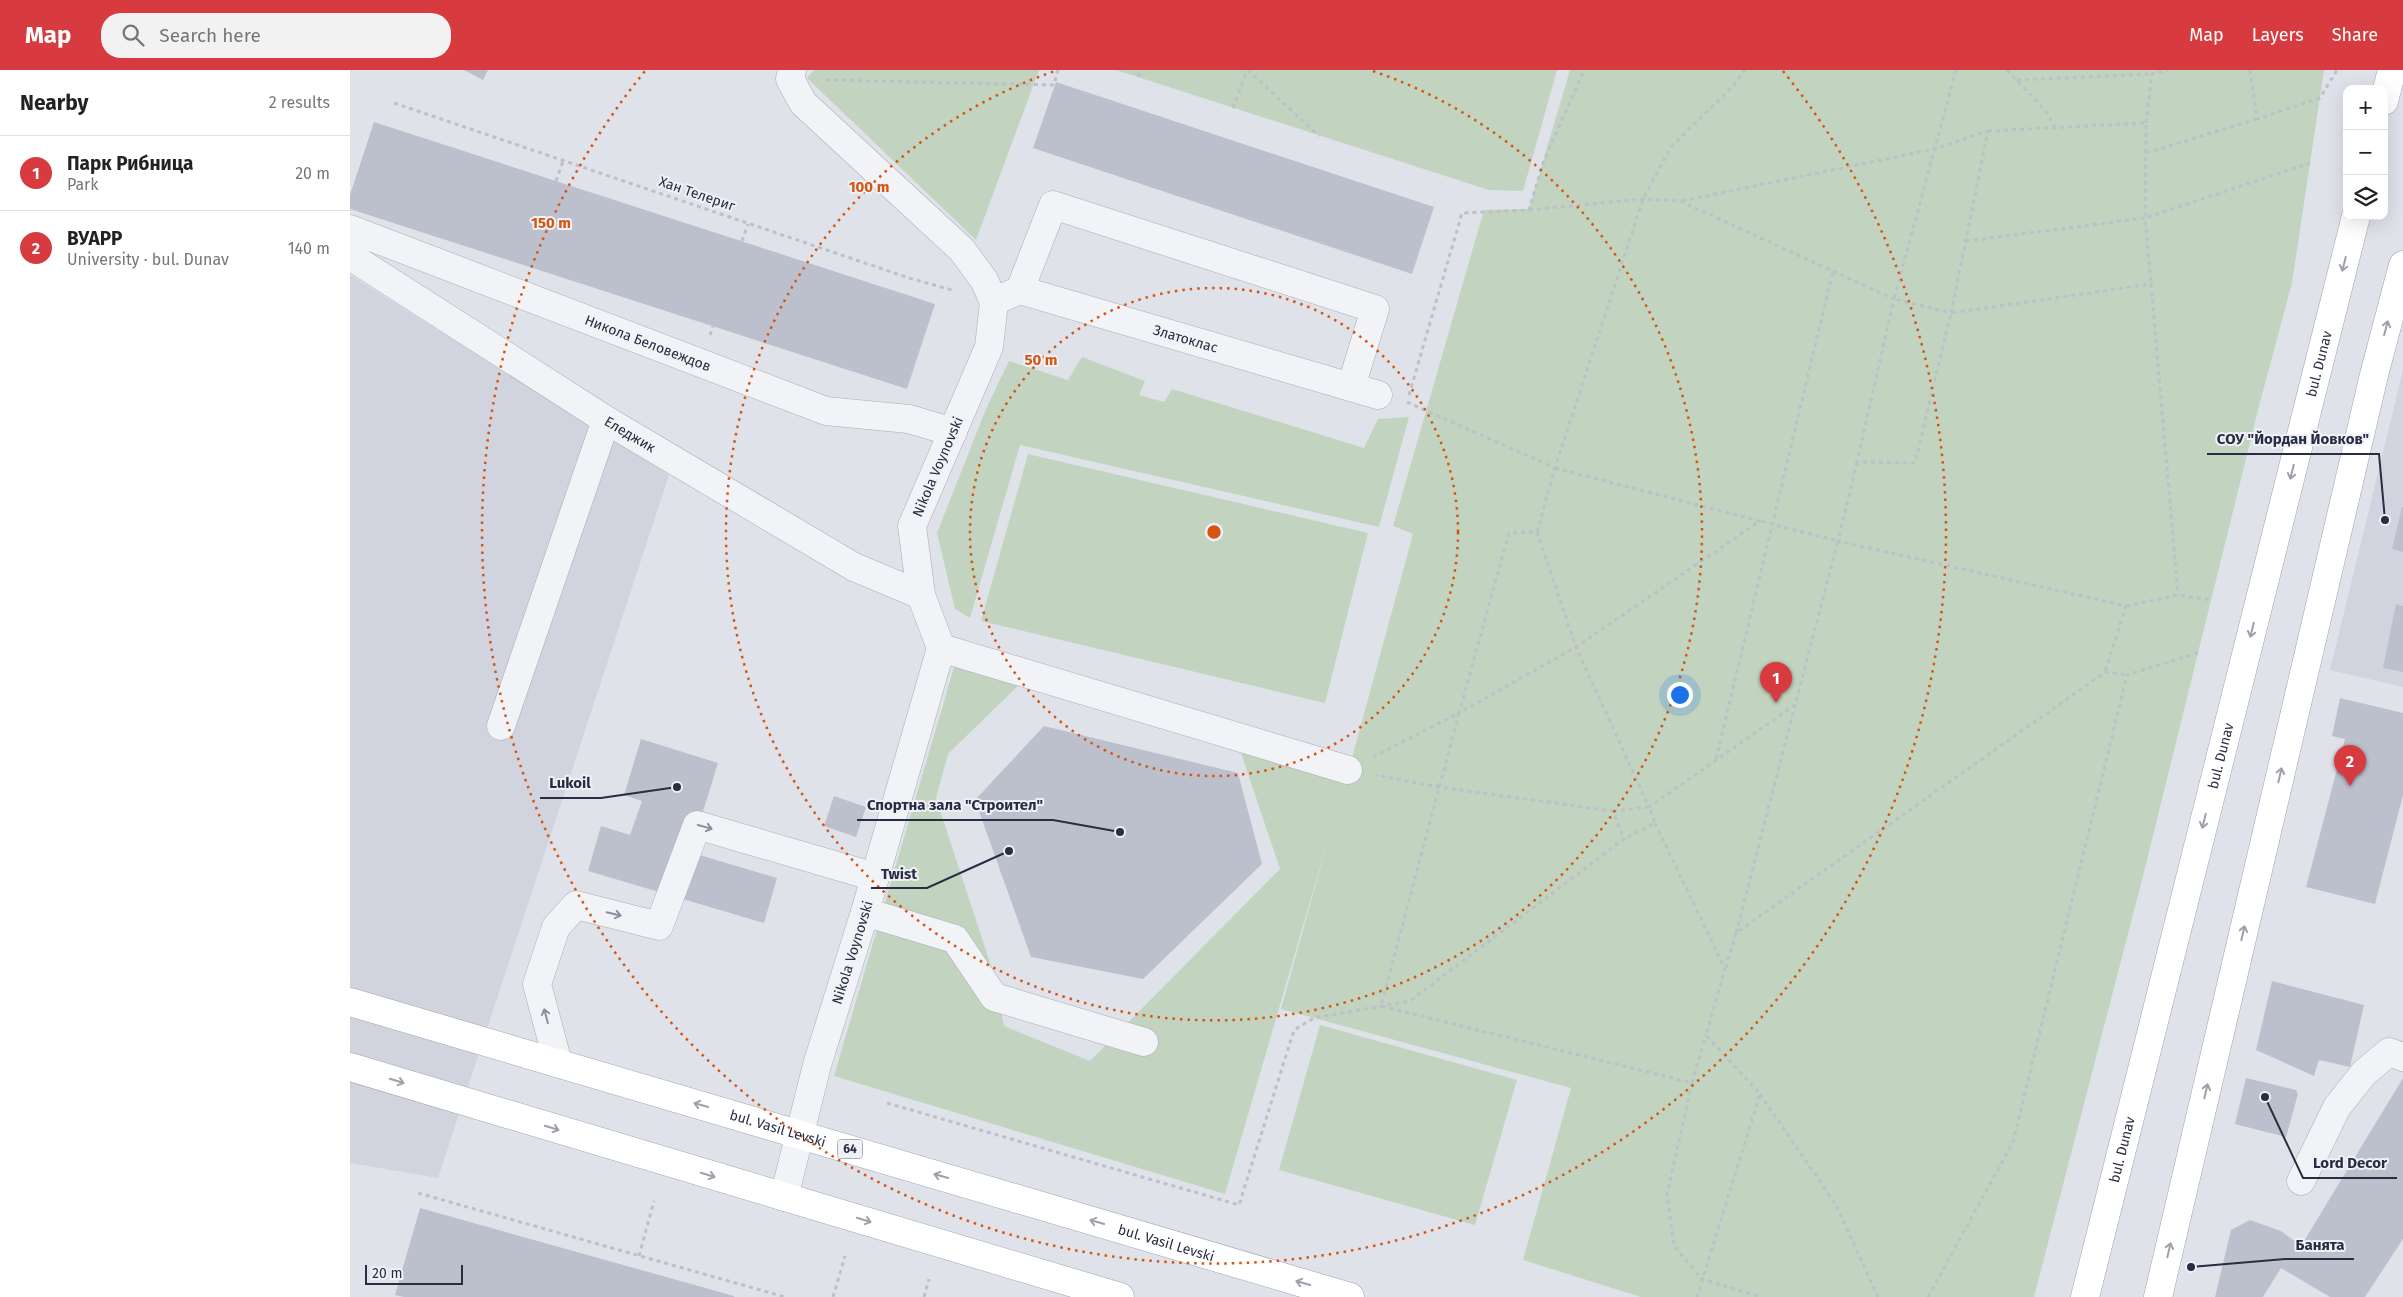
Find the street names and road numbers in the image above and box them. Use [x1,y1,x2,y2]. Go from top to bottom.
street label: Хан Телериг [657,173,737,215]
street label: Никола Беловеждов [582,311,714,375]
street label: Златоклас [1151,321,1220,356]
street label: bul. Dunav [2302,329,2335,399]
street label: Еледжик [601,413,659,456]
street label: Nikola Voynovski [909,414,967,519]
street label: bul. Dunav [2204,721,2237,791]
street label: Nikola Voynovski [828,899,876,1006]
street label: bul. Vasil Levski [728,1106,828,1150]
street label: bul. Dunav [2106,1115,2138,1184]
road number: 64 [838,1140,862,1158]
street label: bul. Vasil Levski [1116,1221,1216,1265]

